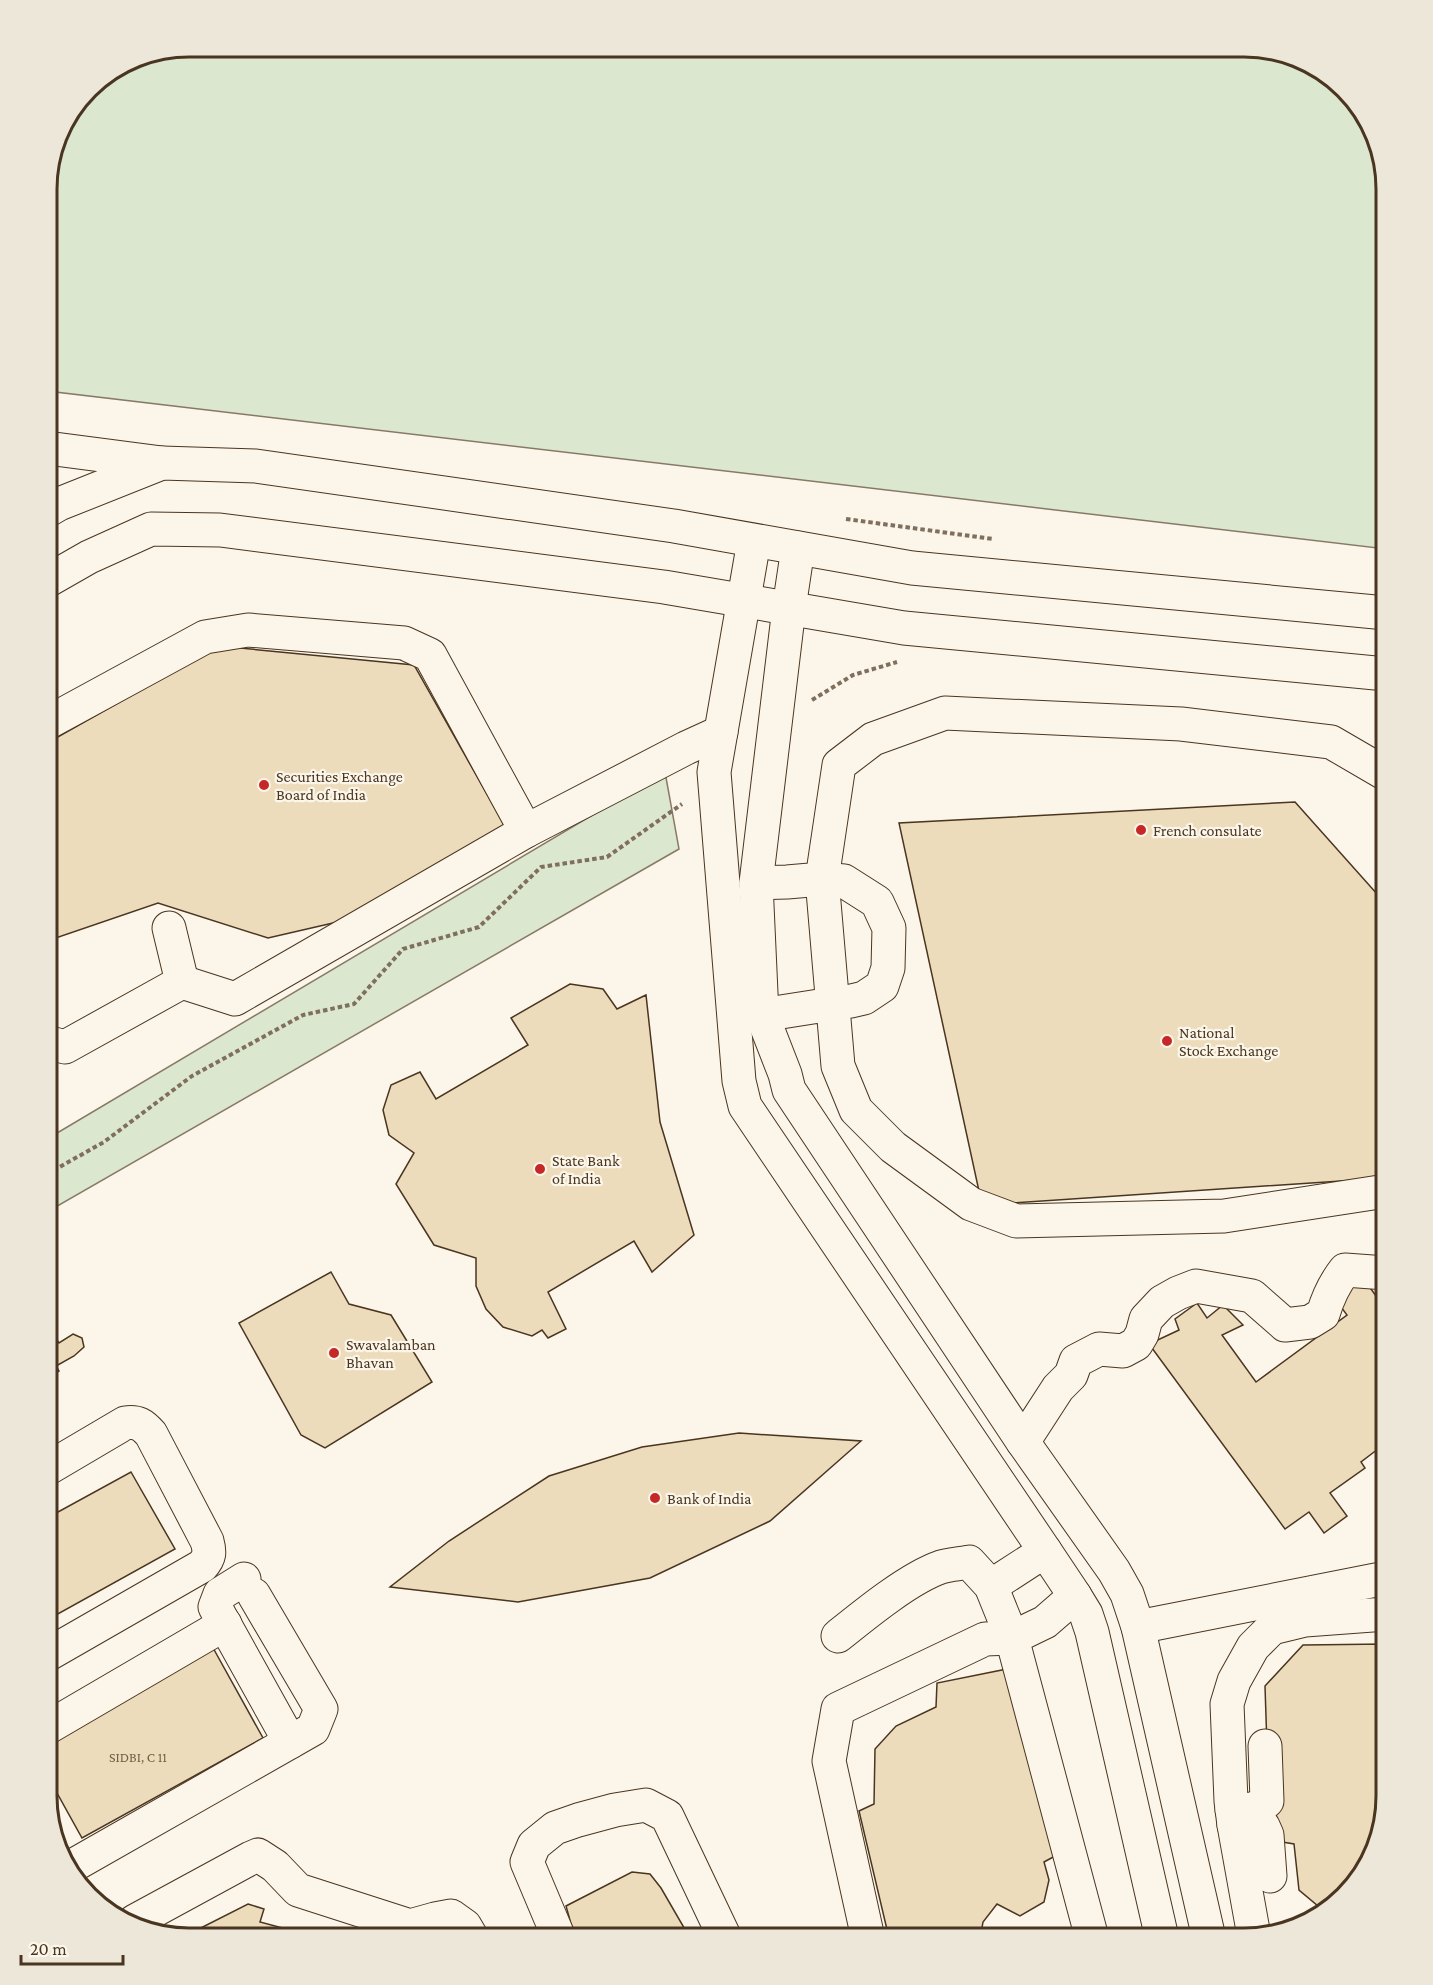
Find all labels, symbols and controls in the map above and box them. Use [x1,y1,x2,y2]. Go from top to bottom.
place label: Securities Exchange Board of India [276,768,403,803]
marker: Securities Exchange Board of India [257,778,271,792]
place label: French consulate [1153,822,1262,839]
marker: French consulate [1134,823,1148,837]
place label: National Stock Exchange [1179,1024,1278,1060]
marker: National Stock Exchange [1160,1034,1174,1048]
place label: State Bank of India [552,1152,620,1187]
marker: State Bank of India [533,1162,547,1176]
place label: Swavalamban Bhavan [346,1336,436,1371]
marker: Swavalamban Bhavan [327,1346,341,1360]
place label: Bank of India [667,1490,752,1507]
marker: Bank of India [648,1491,662,1505]
house number: SIDBI, C 11 [109,1749,167,1765]
scale bar [21,1928,123,1966]
text: 20 m [30,1939,67,1959]

